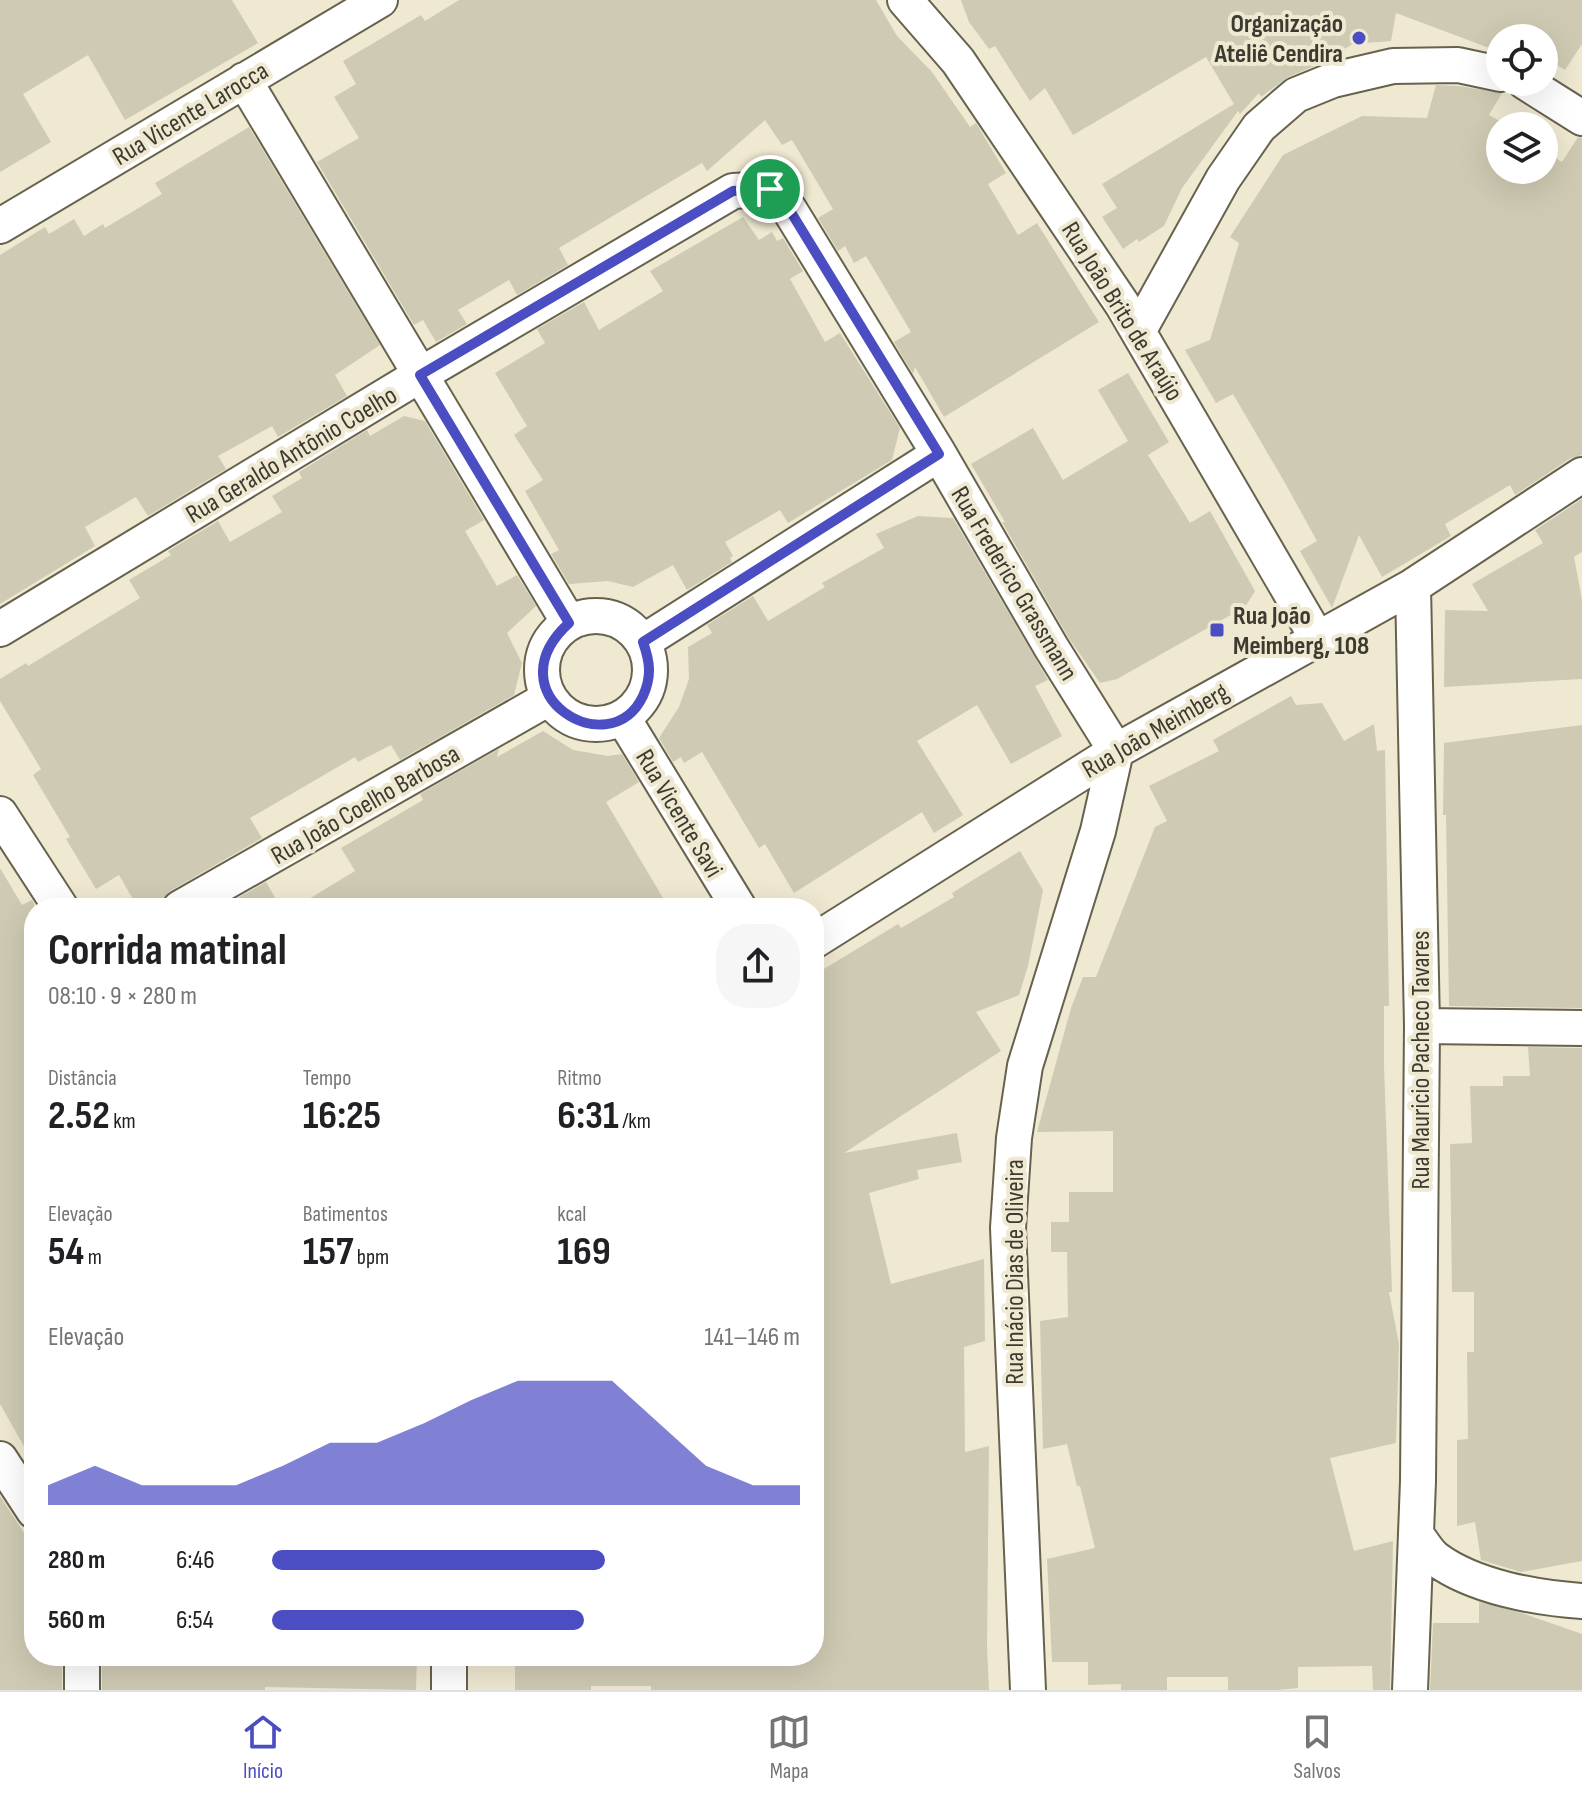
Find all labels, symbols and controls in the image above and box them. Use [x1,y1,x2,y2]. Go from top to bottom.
place label: Organização Ateliê Cendira [1213,9,1343,70]
map controls [1486,24,1558,184]
button: locate [1486,24,1558,96]
marker: Organização Ateliê Cendira [1350,29,1368,47]
street label: Rua Vicente Larocca [107,56,274,173]
button: layers [1486,112,1558,184]
pin [736,155,804,223]
icon: arrive [748,167,792,211]
street label: Rua João Brito de Araújo [1054,217,1189,407]
street label: Rua Geraldo Antônio Coelho [181,380,403,531]
street label: Rua Frederico Grassmann [944,481,1084,686]
place label: Rua João Meimberg, 108 [1233,601,1369,662]
marker: Rua João Meimberg, 108 [1208,621,1226,639]
street label: Rua João Meimberg [1077,677,1234,786]
street label: Rua João Coelho Barbosa [266,739,466,872]
street label: Rua Vicente Savi [628,744,729,883]
text: Corrida matinal [48,924,287,977]
button: share [716,924,800,1008]
street label: Rua Mauricio Pacheco Tavares [1406,931,1437,1189]
text: 08:10 · 9 × 280 m [48,981,197,1012]
text: Distância [48,1065,117,1092]
text: Tempo [303,1065,351,1092]
text: Ritmo [557,1065,602,1092]
text: 2.52 [48,1092,110,1140]
text: 16:25 [303,1092,381,1140]
text: 6:31 [557,1092,619,1140]
text: km [110,1108,136,1135]
text: /km [619,1108,651,1135]
street label: Rua Inácio Dias de Oliveira [1000,1159,1031,1385]
text: Elevação [48,1201,113,1228]
text: Batimentos [303,1201,388,1228]
text: kcal [557,1201,586,1228]
text: 54 [48,1228,84,1276]
text: 157 [303,1228,353,1276]
text: 169 [557,1228,611,1276]
text: m [84,1244,102,1271]
text: bpm [353,1244,389,1271]
text: Elevação [48,1322,124,1353]
text: 141–146 m [704,1322,800,1353]
text: 280 m [48,1545,105,1576]
text: 6:46 [176,1545,215,1576]
text: 560 m [48,1605,105,1636]
text: 6:54 [176,1605,214,1636]
tab: Início [241,1710,285,1785]
tab: Mapa [767,1710,811,1785]
tab: Salvos [1294,1710,1341,1785]

